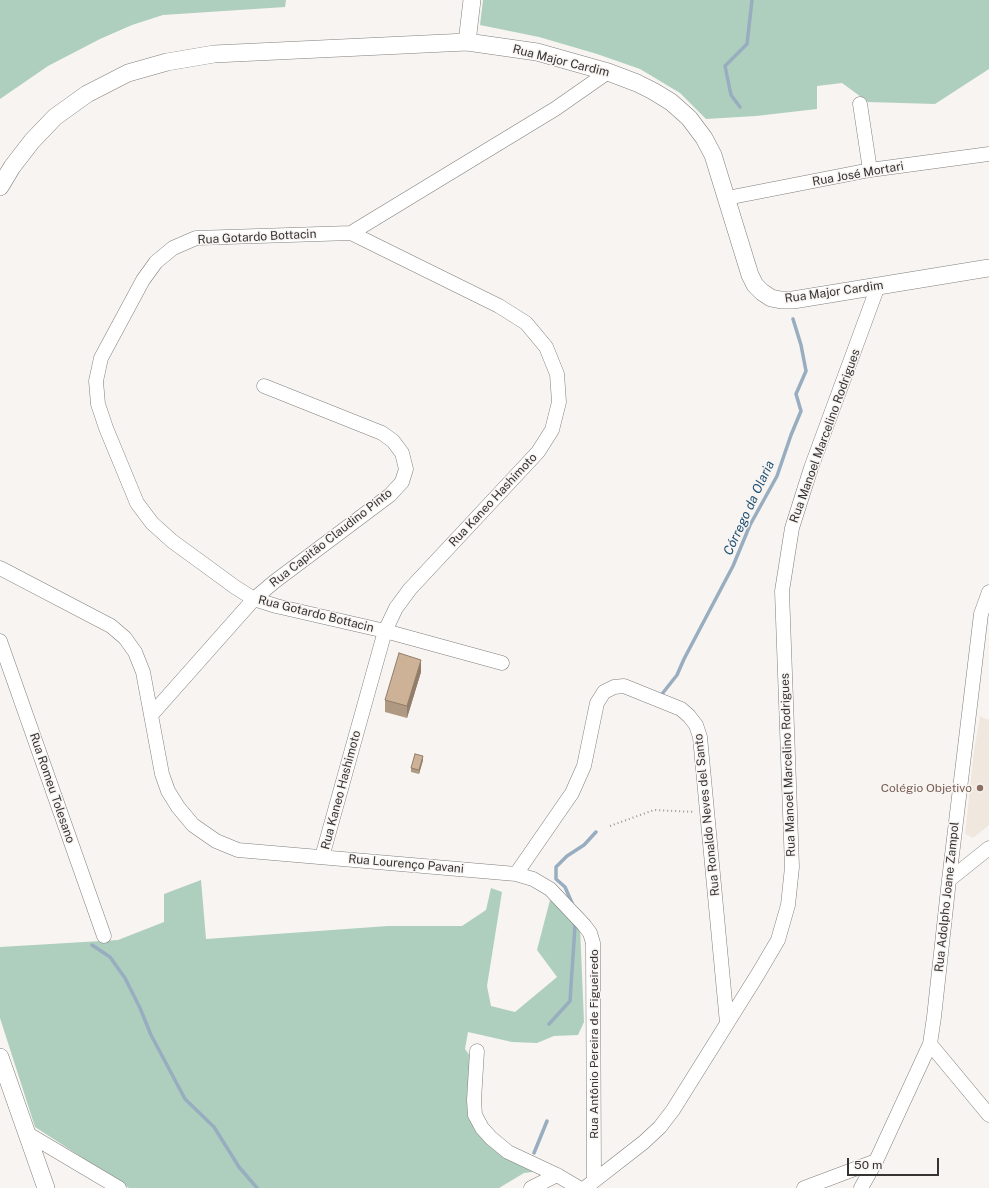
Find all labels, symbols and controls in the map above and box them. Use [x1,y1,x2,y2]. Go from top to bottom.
street label: Rua Major Cardim [511,42,611,80]
street label: Rua José Mortari [811,159,905,189]
street label: Rua Gotardo Bottacin [197,227,317,247]
street label: Rua Major Cardim [784,278,884,306]
street label: Rua Manoel Marcelino Rodrigues [787,347,863,525]
street label: Rua Kaneo Hashimoto [446,450,540,550]
water label: Córrego da Olaria [720,458,778,558]
street label: Rua Capitão Claudino Pinto [267,486,395,590]
street label: Rua Gotardo Bottacin [257,593,375,635]
street label: Rua Manoel Marcelino Rodrigues [778,673,798,857]
street label: Rua Kaneo Hashimoto [318,729,364,851]
street label: Rua Romeu Tolesano [26,731,78,845]
street label: Rua Ronaldo Neves del Santo [691,733,723,897]
place label: Colégio Objetivo [881,781,972,795]
marker: Colégio Objetivo [975,783,985,793]
street label: Rua Adolpho Joane Zampol [932,821,962,973]
street label: Rua Lourenço Pavani [348,852,464,876]
street label: Rua Antônio Pereira de Figueiredo [587,949,601,1139]
scale bar [849,1150,941,1176]
text: 50 m [854,1158,882,1172]

